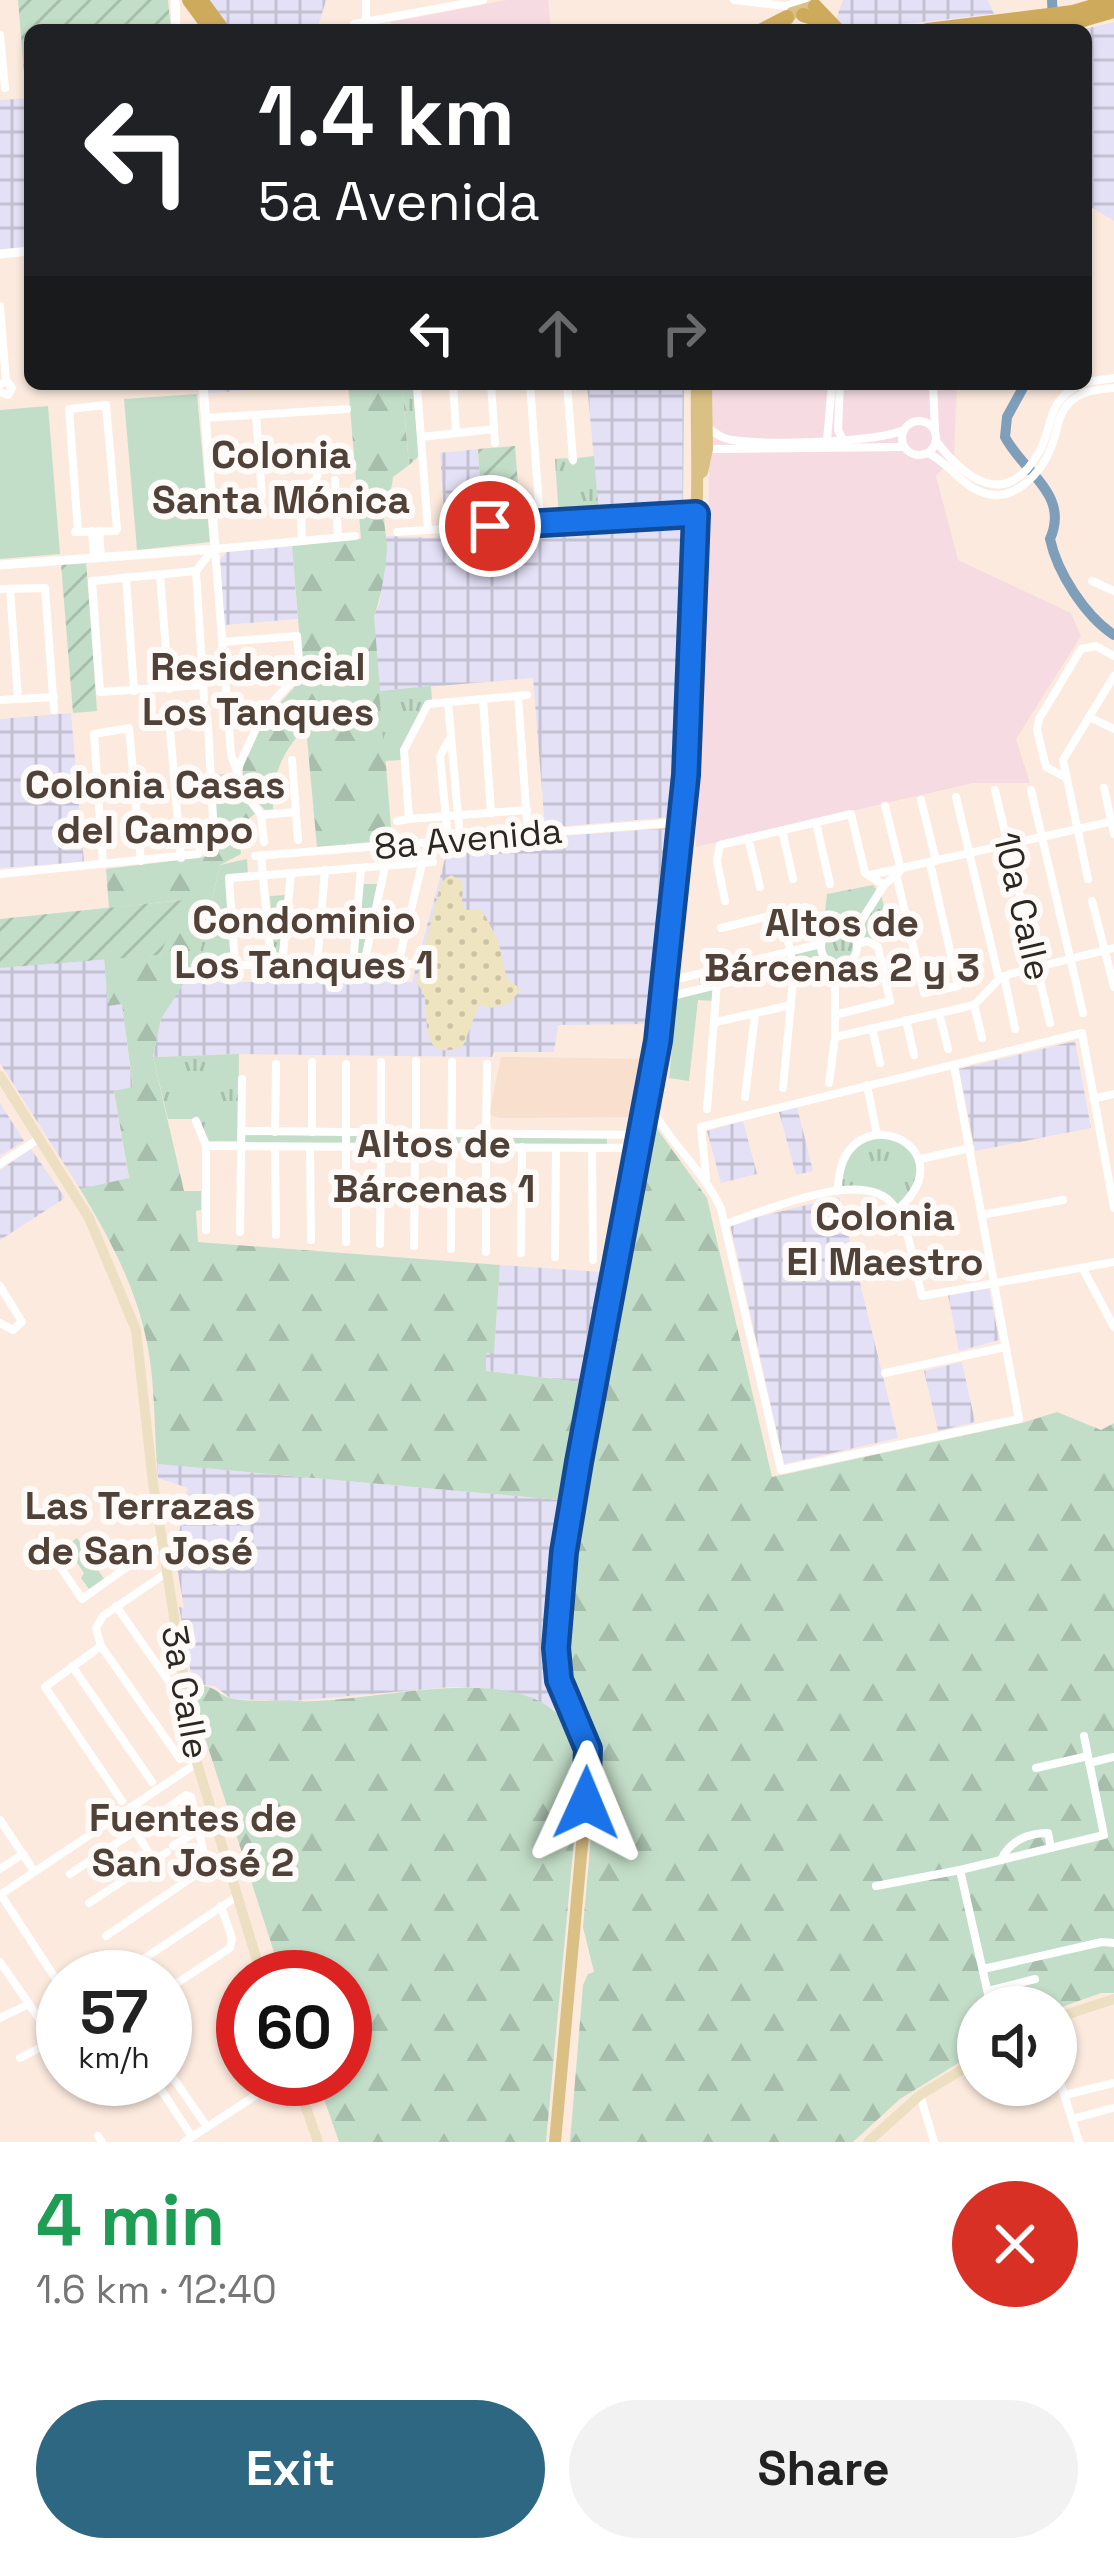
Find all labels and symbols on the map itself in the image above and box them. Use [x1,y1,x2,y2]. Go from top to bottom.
district label: Colonia Santa Mónica [152,430,410,524]
pin [439,475,541,577]
district label: Residencial Los Tanques [142,642,374,736]
district label: Colonia Casas del Campo [25,760,285,854]
street label: 8a Avenida [372,808,564,870]
street label: 10a Calle [983,828,1061,985]
district label: Condominio Los Tanques 1 [174,895,434,989]
district label: Altos de Bárcenas 2 y 3 [704,898,980,992]
district label: Altos de Bárcenas 1 [333,1119,535,1213]
district label: Colonia El Maestro [786,1192,984,1286]
district label: Las Terrazas de San José [25,1481,255,1575]
street label: 3a Calle [151,1622,219,1762]
position arrow [523,1740,649,1866]
district label: Fuentes de San José 2 [89,1793,297,1887]
speed limit sign: 60 [216,1950,372,2106]

